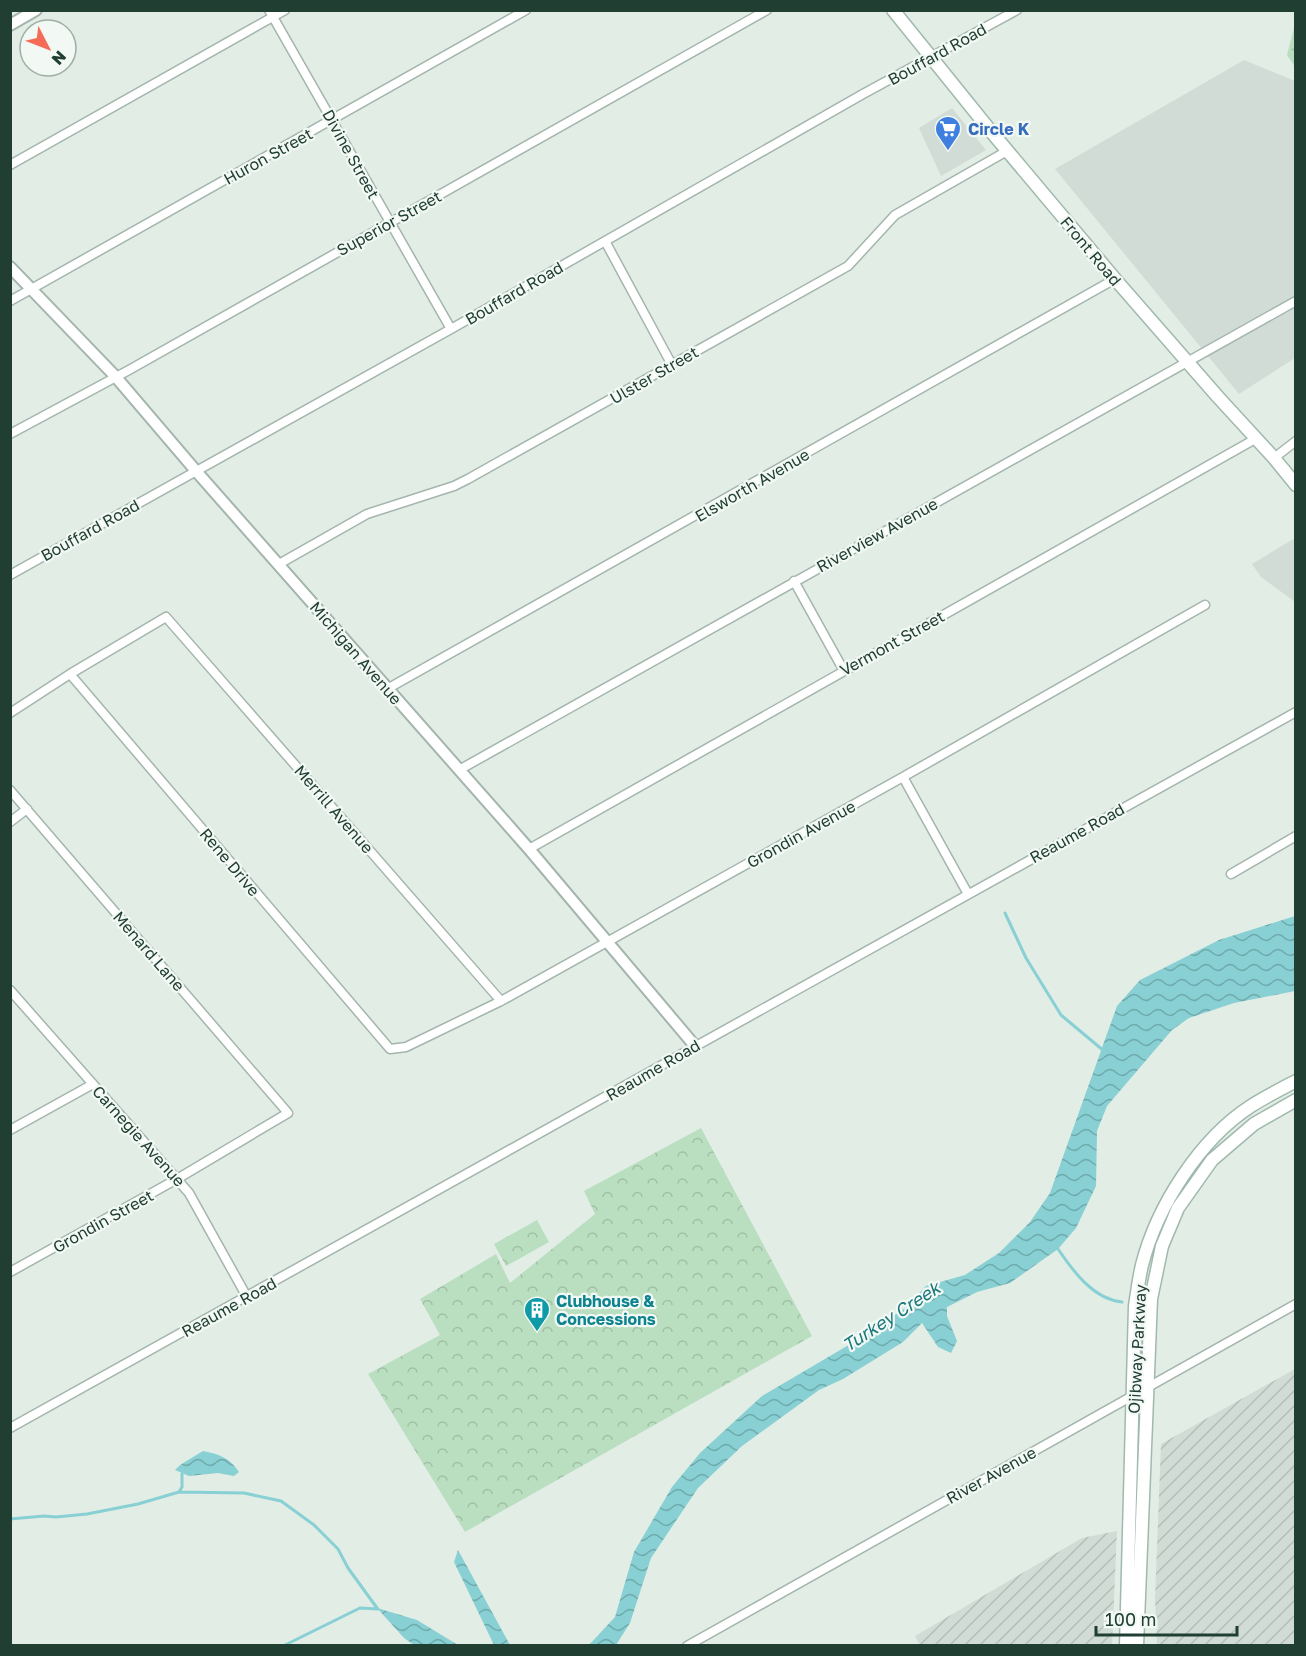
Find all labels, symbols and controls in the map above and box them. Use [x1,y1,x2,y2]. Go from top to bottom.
north arrow [18,18,78,78]
street label: Bouffard Road [884,19,990,89]
text: N [48,47,71,69]
street label: Divine Street [318,106,384,202]
supermarket icon: Circle K [933,114,963,152]
place label: Circle K [968,119,1030,139]
street label: Huron Street [220,123,316,189]
street label: Superior Street [333,186,445,260]
street label: Front Road [1056,212,1126,290]
street label: Bouffard Road [462,257,566,329]
street label: Ulster Street [606,342,702,408]
street label: Elsworth Avenue [691,444,813,526]
street label: Riverview Avenue [813,493,941,577]
street label: Bouffard Road [37,495,143,565]
street label: Michigan Avenue [306,597,406,709]
street label: Vermont Street [836,606,948,680]
street label: Merrill Avenue [290,761,378,857]
street label: Grondin Avenue [743,796,859,872]
street label: Reaume Road [1026,799,1128,867]
street label: Rene Drive [196,824,264,900]
street label: Menard Lane [109,907,189,995]
street label: Reaume Road [602,1035,704,1105]
street label: Carnegie Avenue [88,1081,190,1191]
street label: Grondin Street [49,1185,157,1257]
street label: Reaume Road [178,1273,280,1341]
water label: Turkey Creek [838,1275,946,1356]
street label: Ojibway Parkway [1124,1284,1150,1414]
place label: Clubhouse & Concessions [556,1291,656,1329]
building icon: Clubhouse & Concessions [522,1295,552,1333]
street label: River Avenue [943,1442,1039,1508]
scale bar [1096,1599,1237,1637]
text: 100 m [1105,1608,1156,1630]

